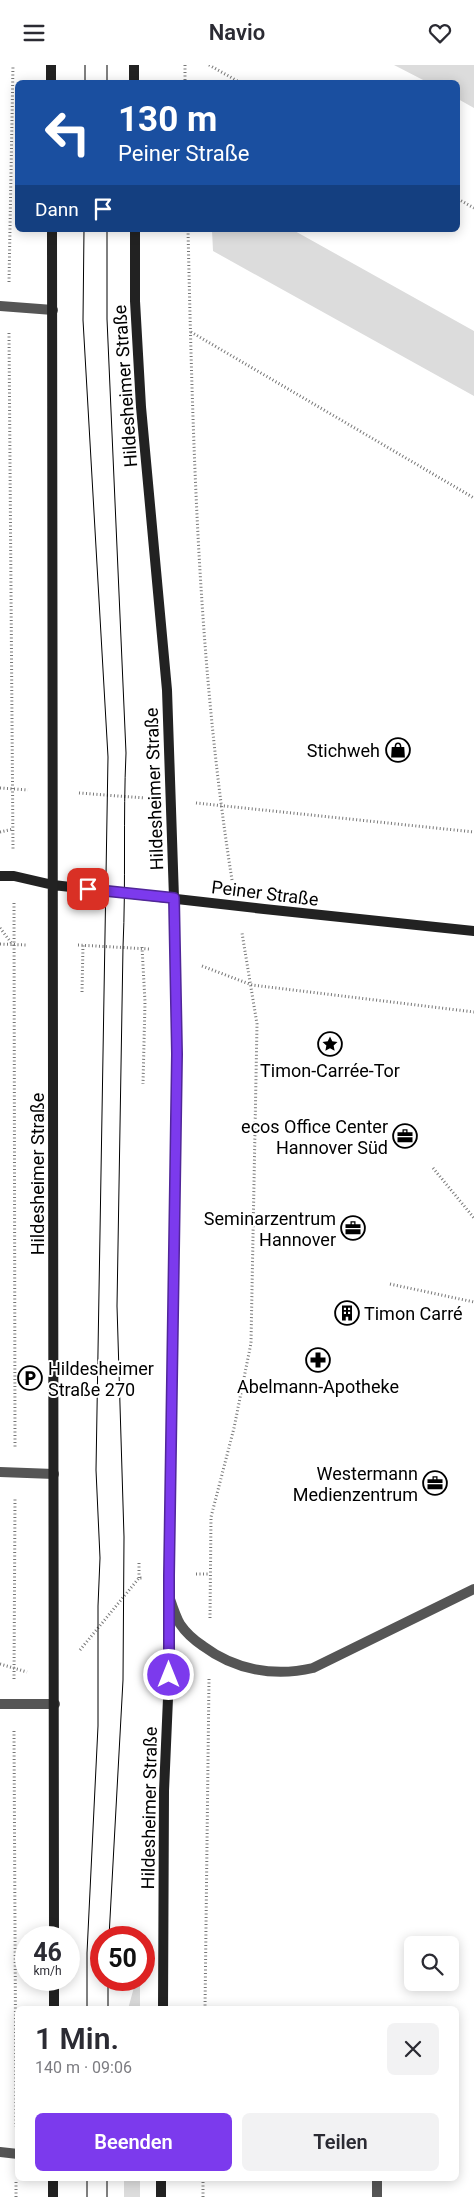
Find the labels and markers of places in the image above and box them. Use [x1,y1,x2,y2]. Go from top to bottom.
shop icon: Stichweh [385,737,411,763]
place label: Stichweh [307,740,380,761]
pin [67,868,109,910]
place icon: Timon-Carrée-Tor [317,1031,343,1057]
place label: Timon-Carrée-Tor [260,1060,400,1081]
place label: ecos Office Center Hannover Süd [241,1116,388,1158]
office icon: ecos Office Center Hannover Süd [392,1123,418,1149]
place label: Seminarzentrum Hannover [204,1208,336,1250]
office icon: Seminarzentrum Hannover [340,1215,366,1241]
building icon: Timon Carré [334,1300,360,1326]
place label: Timon Carré [364,1303,463,1324]
pharmacy icon: Abelmann-Apotheke [305,1347,331,1373]
place label: Hildesheimer Straße 270 [48,1358,154,1400]
parking icon: Hildesheimer Straße 270 [17,1365,43,1391]
place label: Abelmann-Apotheke [237,1376,399,1397]
place label: Westermann Medienzentrum [293,1463,418,1505]
office icon: Westermann Medienzentrum [422,1470,448,1496]

